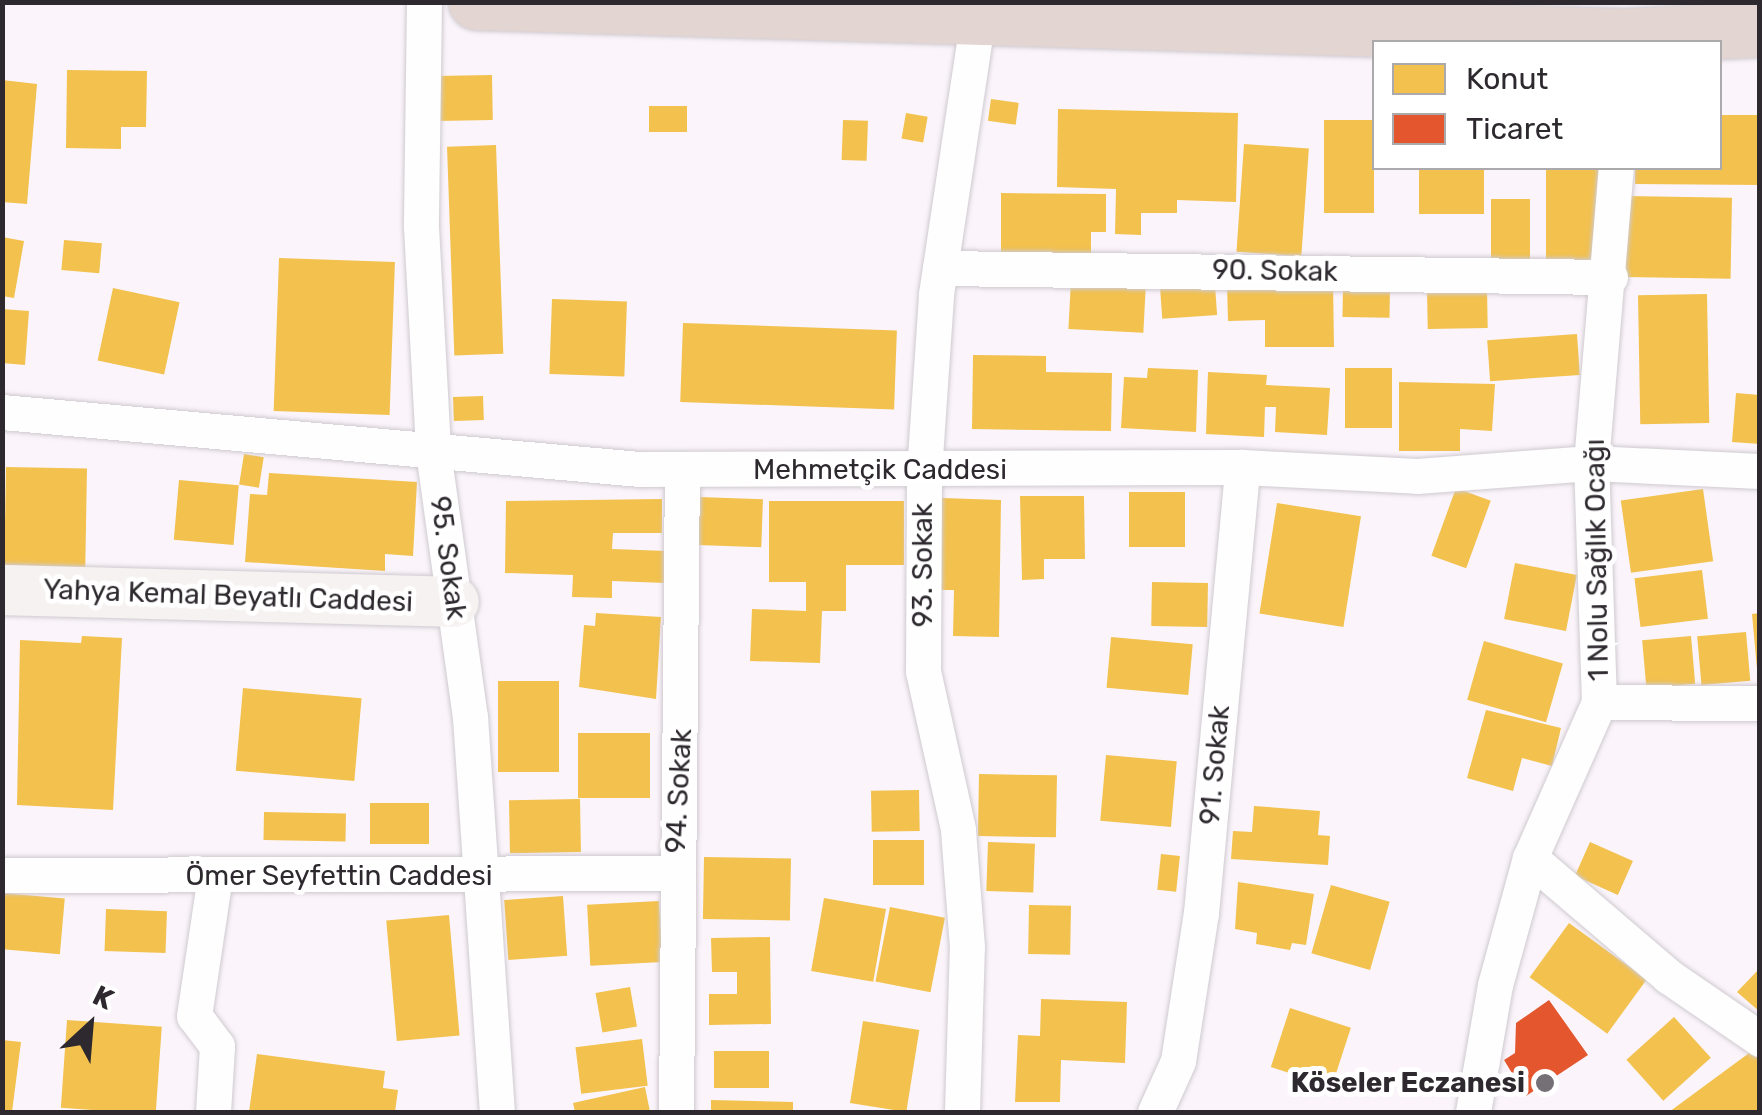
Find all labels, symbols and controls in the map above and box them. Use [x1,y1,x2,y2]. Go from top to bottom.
legend [1372,40,1722,170]
text: Konut [1466,61,1548,97]
text: Ticaret [1466,111,1563,147]
street label: 90. Sokak [1212,253,1338,289]
street label: 1 Nolu Sağlık Ocağı [1578,438,1616,682]
street label: Mehmetçik Caddesi [753,453,1007,487]
street label: 95. Sokak [423,494,473,622]
street label: 93. Sokak [906,503,940,627]
street label: Yahya Kemal Beyatlı Caddesi [43,573,413,619]
street label: 91. Sokak [1193,704,1237,826]
street label: 94. Sokak [659,728,699,854]
street label: Ömer Seyfettin Caddesi [185,859,493,893]
north arrow [40,975,140,1075]
text: K [88,979,119,1016]
place label: Köseler Eczanesi [1290,1066,1525,1100]
marker: Köseler Eczanesi [1534,1072,1556,1094]

